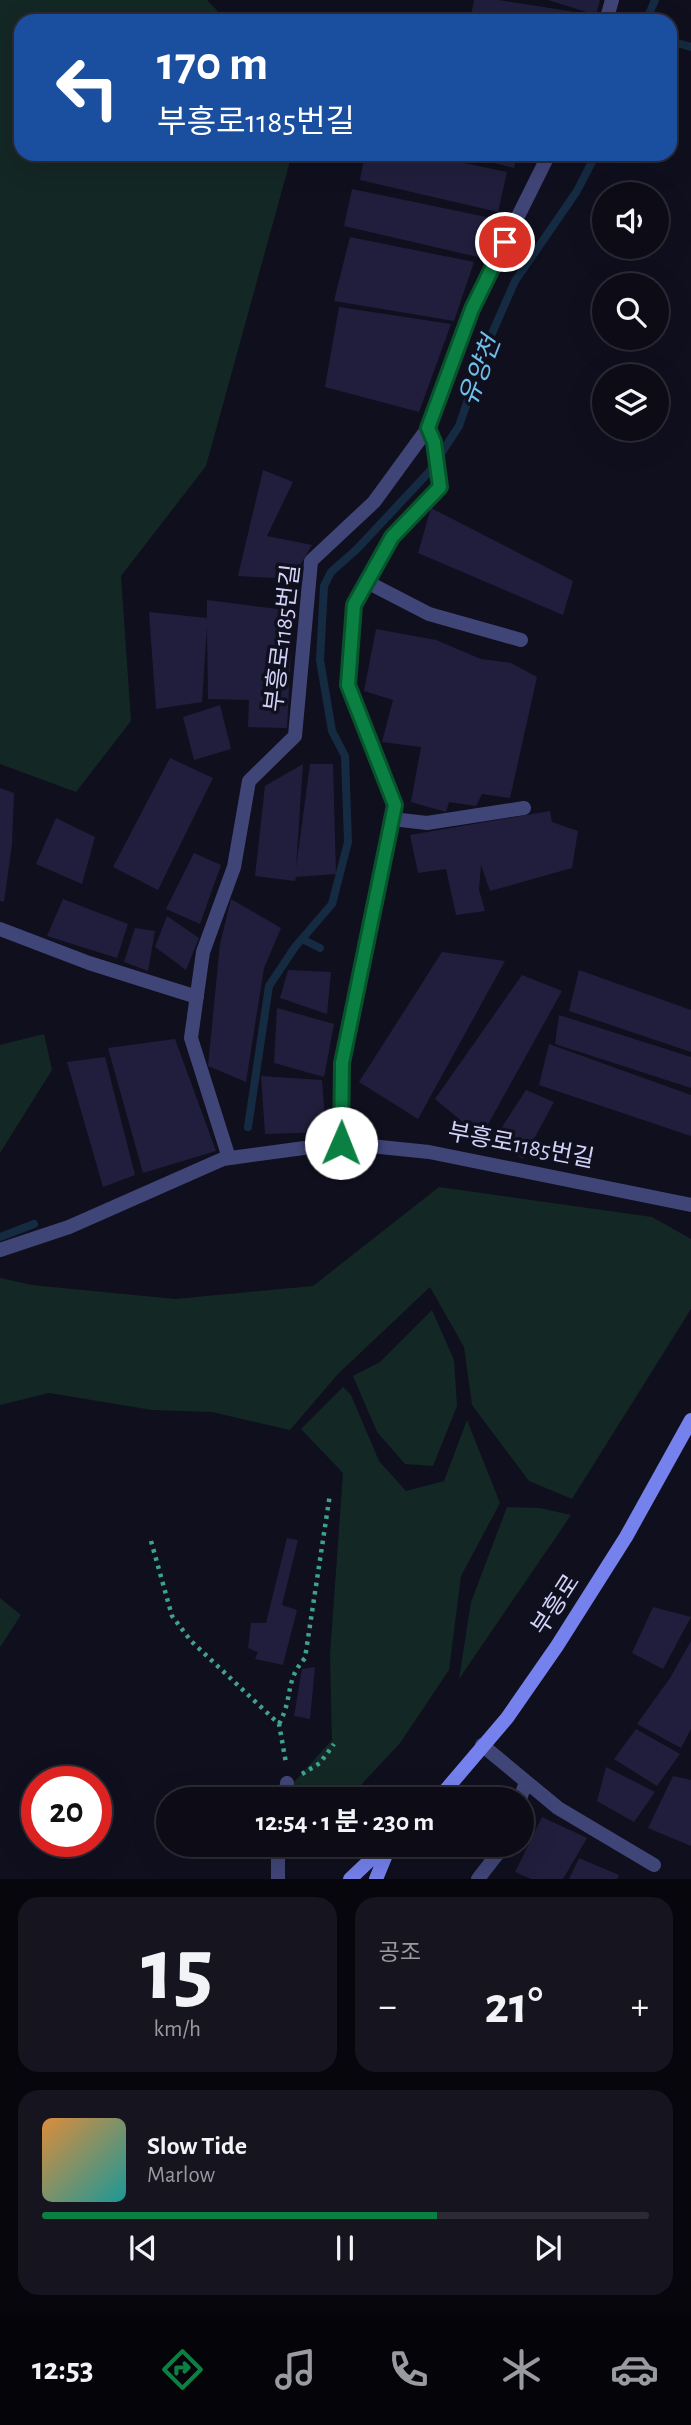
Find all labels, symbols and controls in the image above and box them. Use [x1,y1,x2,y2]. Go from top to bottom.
text: 170 m [157,40,268,89]
icon: left [42,42,133,133]
text: 부흥로1185번길 [157,106,355,138]
map controls [592,182,669,441]
button: sound [592,182,669,259]
pin [475,212,535,272]
icon: arrive [486,223,524,261]
button: search [592,273,669,350]
water label: 유양천 [454,330,506,409]
button: layers [592,364,669,441]
street label: 부흥로1185번길 [260,563,304,713]
position arrow [304,1106,378,1180]
street label: 부흥로1185번길 [446,1118,596,1172]
street label: 부흥로 [526,1570,584,1639]
speed limit sign: 20 [21,1766,112,1857]
text: 12:54 · 1 분 · 230 m [256,1809,434,1835]
text: 15 [141,1925,213,2016]
text: 공조 [379,1942,421,1965]
text: 21° [485,1980,543,2032]
text: − [379,1988,397,2026]
text: + [631,1988,649,2026]
text: km/h [154,2018,201,2041]
text: Slow Tide [147,2133,247,2159]
text: Marlow [147,2164,215,2187]
icon: previous [124,2229,162,2267]
icon: pause [326,2229,364,2267]
icon: next [529,2229,567,2267]
icon: directions [158,2345,207,2394]
icon: music [271,2345,320,2394]
icon: phone [384,2345,433,2394]
icon: climate [497,2345,546,2394]
icon: car [610,2345,659,2394]
text: 12:53 [32,2353,94,2385]

